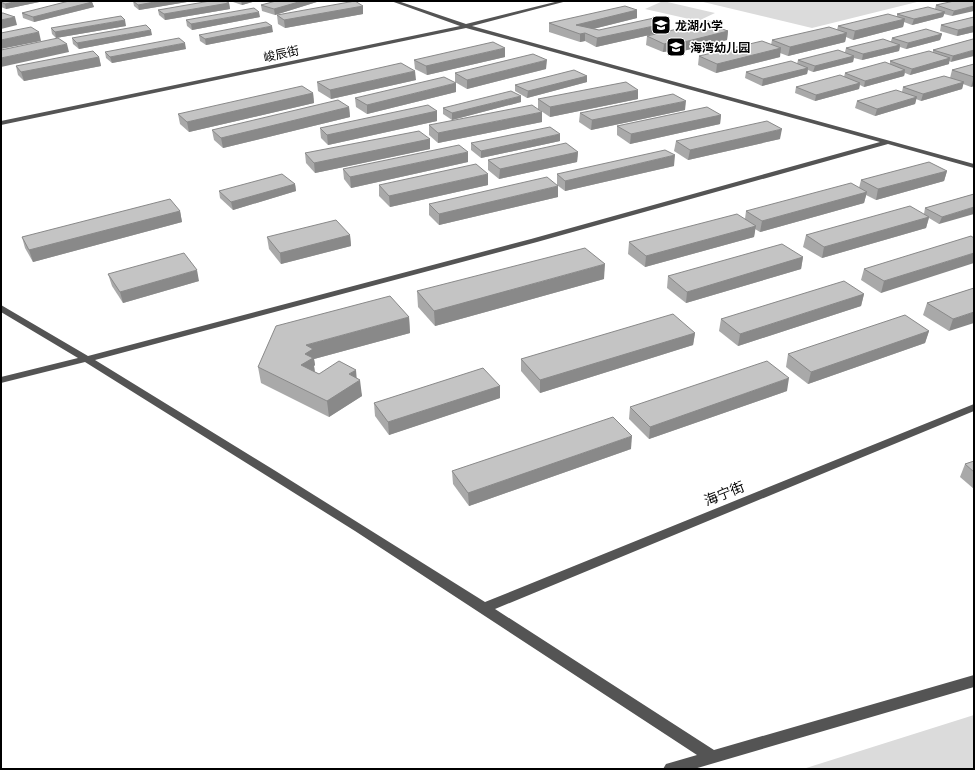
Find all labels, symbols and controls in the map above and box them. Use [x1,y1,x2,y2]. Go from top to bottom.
school or university icon: 龙湖小学 [650,14,672,36]
place label: 龙湖小学 [675,18,723,32]
school or university icon: 海湾幼儿园 [665,36,687,58]
place label: 海湾幼儿园 [690,40,750,54]
street label: 峻辰街 [262,42,300,64]
street label: 海宁街 [701,477,747,509]

